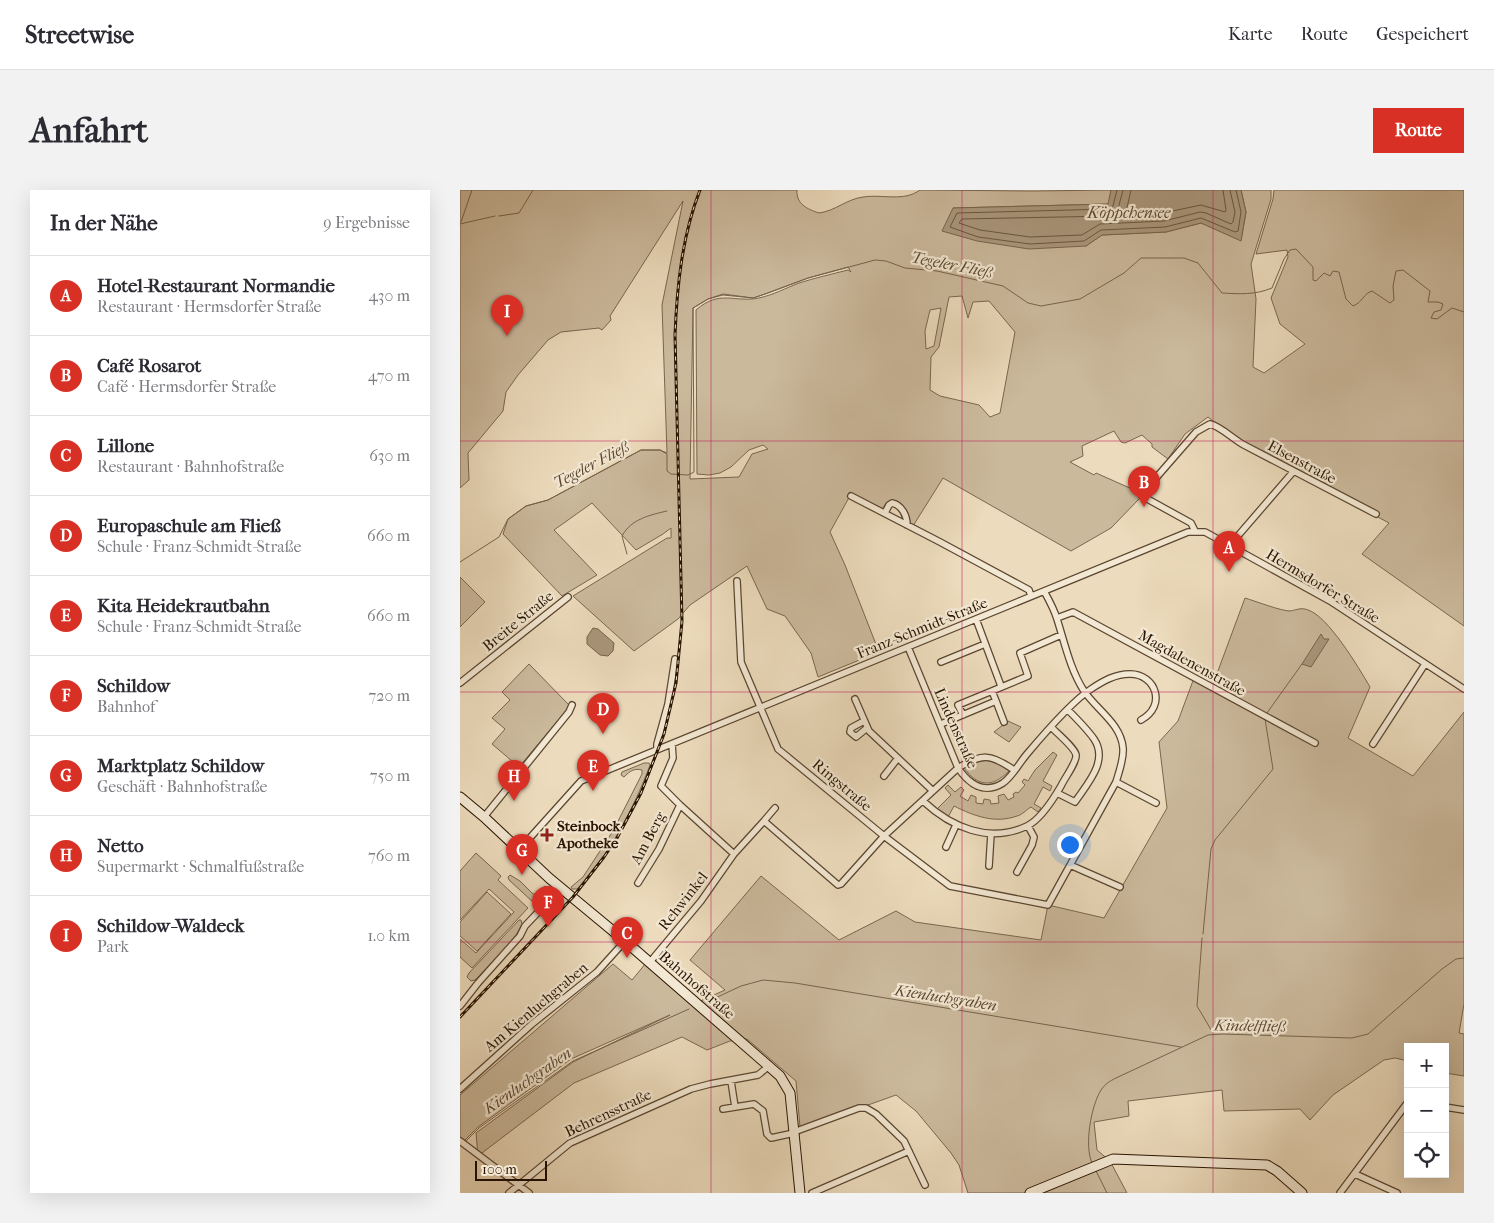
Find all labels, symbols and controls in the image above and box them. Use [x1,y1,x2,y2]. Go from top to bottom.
text: Streetwise [25,21,134,49]
text: Karte [1228,24,1273,45]
text: Route [1301,24,1348,45]
text: Gespeichert [1376,24,1469,45]
button: Route [1373,108,1464,153]
text: Anfahrt [30,110,148,151]
water label: Köppchensee [1087,203,1171,222]
text: In der Nähe [50,211,158,235]
text: 9 Ergebnisse [323,213,410,232]
water label: Tegeler Fließ [909,247,995,282]
text: Hotel-Restaurant Normandie [97,275,335,297]
text: A [61,286,71,305]
text: 430 m [368,286,410,305]
pin: I [491,295,523,336]
text: Restaurant · Hermsdorfer Straße [97,297,321,316]
text: Café Rosarot [97,355,201,377]
text: B [61,366,71,385]
text: 470 m [368,366,410,385]
text: Café · Hermsdorfer Straße [97,377,276,396]
text: Lillone [97,435,154,457]
water label: Tegeler Fließ [550,436,633,492]
street label: Elsenstraße [1265,436,1340,488]
text: C [61,446,71,465]
text: 630 m [369,446,410,465]
text: Restaurant · Bahnhofstraße [97,457,284,476]
pin: B [1128,466,1160,507]
text: Europaschule am Fließ [97,515,281,537]
text: D [60,526,72,545]
text: 660 m [367,526,410,545]
pin: A [1213,531,1245,572]
text: Schule · Franz-Schmidt-Straße [97,537,301,556]
street label: Hermsdorfer Straße [1263,545,1384,627]
street label: Breite Straße [479,587,557,655]
street label: Franz-Schmidt-Straße [854,593,991,662]
text: Kita Heidekrautbahn [97,595,270,617]
text: E [61,606,71,625]
text: 660 m [367,606,410,625]
text: Schule · Franz-Schmidt-Straße [97,617,301,636]
street label: Magdalenenstraße [1135,626,1249,700]
text: Schildow [97,675,170,697]
street label: Lindenstraße [930,685,982,772]
text: F [62,686,70,705]
text: 720 m [369,686,410,705]
pin: D [587,693,619,734]
text: Bahnhof [97,697,155,716]
pin: E [577,750,609,791]
text: Marktplatz Schildow [97,755,264,777]
street label: Ringstraße [809,755,876,815]
pin: H [498,760,530,801]
text: G [60,766,72,785]
text: 750 m [370,766,410,785]
text: Geschäft · Bahnhofstraße [97,777,267,796]
street label: Am Berg [626,808,670,868]
place label: Steinbock Apotheke [556,817,622,852]
marker: Steinbock Apotheke [541,829,553,841]
your location [1057,832,1083,858]
pin: G [506,834,538,875]
text: Netto [97,835,144,857]
text: H [60,846,72,865]
text: 760 m [368,846,410,865]
text: Supermarkt · Schmalfußstraße [97,857,304,876]
street label: Rehwinkel [655,868,711,934]
pin: F [532,886,564,927]
text: Schildow-Waldeck [97,915,244,937]
pin: C [611,917,643,958]
text: I [63,926,69,945]
text: 1.0 km [367,926,410,945]
text: Park [97,937,129,956]
street label: Bahnhofstraße [655,947,739,1023]
street label: Am Kienluchgraben [480,958,592,1056]
water label: Kienluchgraben [893,980,998,1015]
water label: Kindelfließ [1213,1015,1287,1036]
water label: Kienluchgraben [479,1043,575,1118]
map controls [1404,1043,1449,1178]
button: + [1404,1043,1449,1088]
street label: Behrensstraße [562,1085,655,1141]
button: − [1404,1088,1449,1133]
button: locate [1404,1133,1449,1178]
scale bar [475,1158,548,1181]
text: 100 m [482,1161,517,1178]

